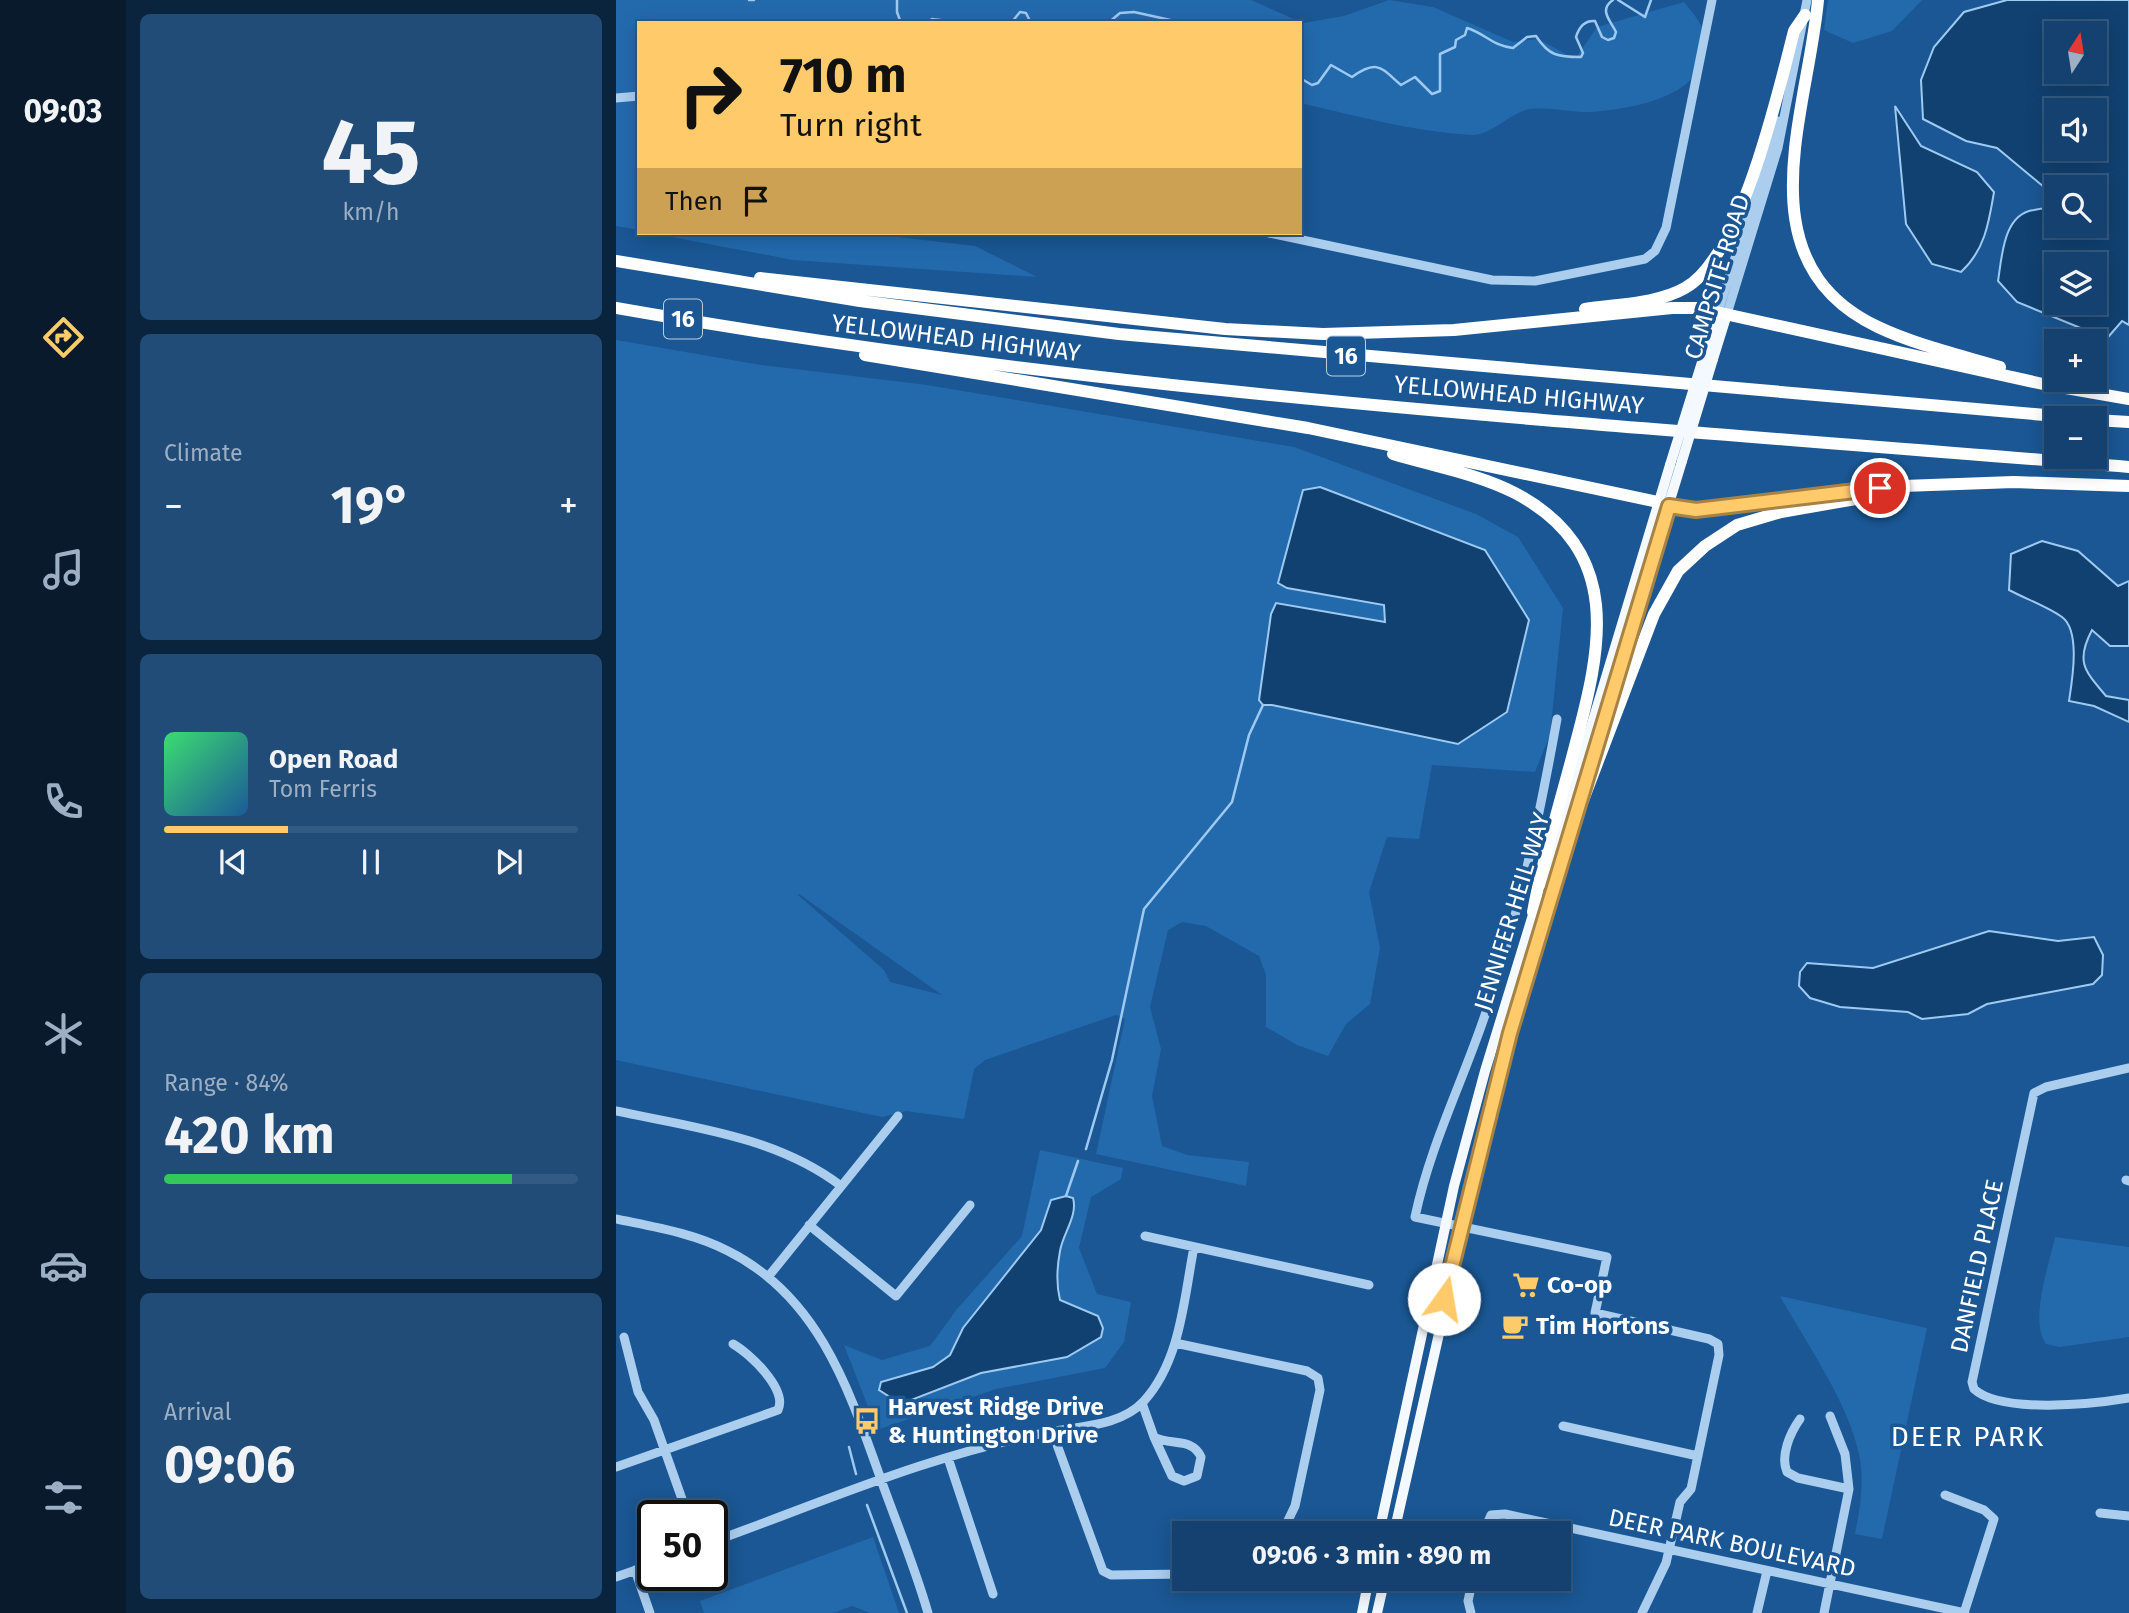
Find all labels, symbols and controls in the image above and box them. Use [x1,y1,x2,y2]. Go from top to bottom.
north arrow [2044,21,2107,84]
map controls [2044,21,2107,469]
text: 710 m [780,46,907,105]
icon: right [665,49,756,140]
text: 09:03 [23,92,103,130]
text: 45 [321,98,421,207]
button: sound [2044,98,2107,161]
text: Turn right [780,106,922,144]
button: search [2044,175,2107,238]
icon: arrive [737,182,775,220]
text: Then [665,186,723,217]
street label: CAMPSITE ROAD [1679,191,1755,363]
text: km/h [343,198,399,226]
button: layers [2044,252,2107,315]
road number: 16 [664,300,702,338]
street label: YELLOWHEAD HIGHWAY [830,309,1083,367]
icon: directions [39,313,88,362]
button: + [2044,329,2107,392]
road number: 16 [1327,336,1365,376]
street label: YELLOWHEAD HIGHWAY [1393,370,1646,420]
button: − [2044,406,2107,469]
text: Climate [164,439,243,467]
pin [1850,458,1910,518]
icon: arrive [1861,469,1899,507]
text: 19° [331,474,411,537]
text: − [164,483,183,529]
text: + [559,483,578,529]
icon: music [39,545,88,594]
text: Open Road [269,744,398,775]
text: Tom Ferris [269,775,377,803]
icon: phone [39,777,88,826]
street label: JENNIFER HEIL WAY [1469,809,1556,1014]
icon: previous [214,843,252,881]
icon: pause [352,843,390,881]
icon: next [490,843,528,881]
icon: climate [39,1009,88,1058]
text: Range · 84% [164,1069,289,1097]
text: 420 km [164,1104,335,1167]
street label: DANFIELD PLACE [1945,1177,2009,1355]
icon: car [39,1241,88,1290]
position arrow [1407,1262,1481,1336]
supermarket icon: Co-op [1511,1270,1541,1300]
place label: Co-op [1547,1271,1612,1299]
cafe icon: Tim Hortons [1500,1311,1530,1341]
place label: Tim Hortons [1536,1312,1670,1340]
place label: Harvest Ridge Drive & Huntington Drive [888,1393,1104,1449]
text: Arrival [164,1398,231,1426]
bus stop icon: Harvest Ridge Drive & Huntington Drive [852,1406,882,1436]
district label: DEER PARK [1891,1420,2045,1453]
text: 09:06 [164,1433,295,1496]
icon: filters [39,1473,88,1522]
speed limit sign: 50 [637,1500,728,1591]
street label: DEER PARK BOULEVARD [1606,1503,1858,1583]
text: 09:06 · 3 min · 890 m [1252,1540,1491,1571]

